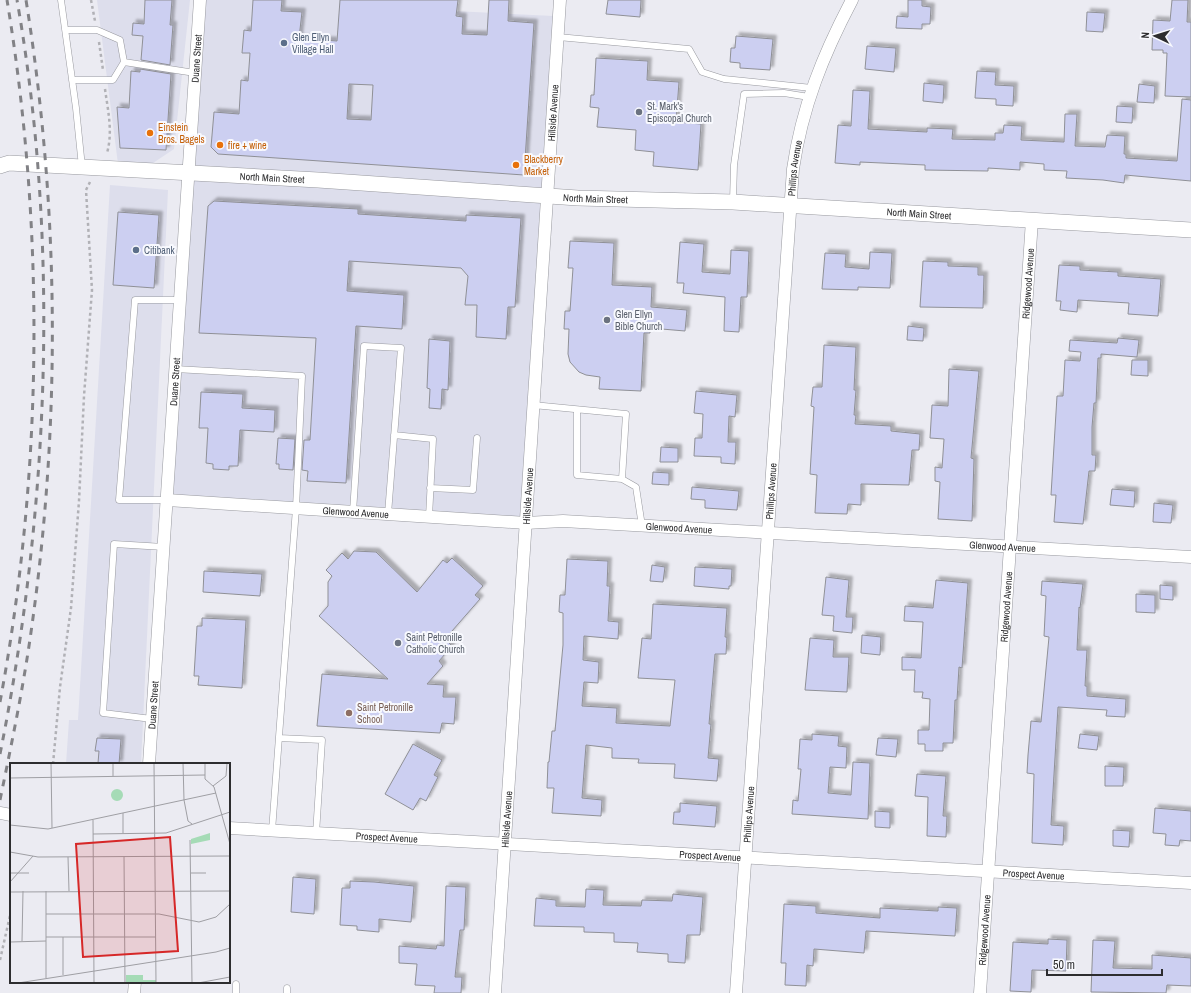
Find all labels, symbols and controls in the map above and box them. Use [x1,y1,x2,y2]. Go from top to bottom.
north arrow [1135,16,1175,56]
place label: Glen Ellyn Village Hall [292,31,334,56]
text: N [1138,32,1152,39]
street label: Duane Street [188,33,204,83]
marker: Glen Ellyn Village Hall [279,38,289,48]
street label: Hillside Avenue [544,84,561,142]
place label: St. Mark's Episcopal Church [647,100,712,125]
marker: St. Mark's Episcopal Church [634,107,644,117]
place label: Einstein Bros. Bagels [158,121,205,146]
marker: Einstein Bros. Bagels [145,128,155,138]
street label: Phillips Avenue [785,138,805,197]
place label: fire + wine [228,139,267,152]
marker: fire + wine [215,140,225,150]
place label: Blackberry Market [524,153,564,178]
marker: Blackberry Market [511,160,521,170]
street label: North Main Street [239,169,306,186]
street label: North Main Street [563,190,629,206]
street label: North Main Street [886,205,952,222]
place label: Citibank [144,244,175,257]
marker: Citibank [131,245,141,255]
street label: Ridgewood Avenue [1019,247,1037,319]
place label: Glen Ellyn Bible Church [615,308,662,333]
marker: Glen Ellyn Bible Church [602,315,612,325]
street label: Duane Street [166,357,183,406]
street label: Phillips Avenue [762,462,779,520]
street label: Hillside Avenue [519,467,536,525]
street label: Glenwood Avenue [322,503,390,521]
street label: Glenwood Avenue [645,519,713,536]
street label: Glenwood Avenue [969,538,1036,555]
street label: Ridgewood Avenue [997,571,1015,643]
place label: Saint Petronille Catholic Church [406,631,465,656]
marker: Saint Petronille Catholic Church [393,638,403,648]
street label: Duane Street [145,680,161,730]
place label: Saint Petronille School [357,701,414,726]
marker: Saint Petronille School [344,708,354,718]
inset map [10,763,230,983]
street label: Phillips Avenue [740,785,757,843]
street label: Hillside Avenue [498,790,515,848]
street label: Prospect Avenue [355,829,418,845]
street label: Prospect Avenue [679,847,742,864]
street label: Prospect Avenue [1002,866,1065,882]
street label: Ridgewood Avenue [975,894,993,966]
scale bar [1047,951,1162,977]
text: 50 m [1053,957,1075,973]

